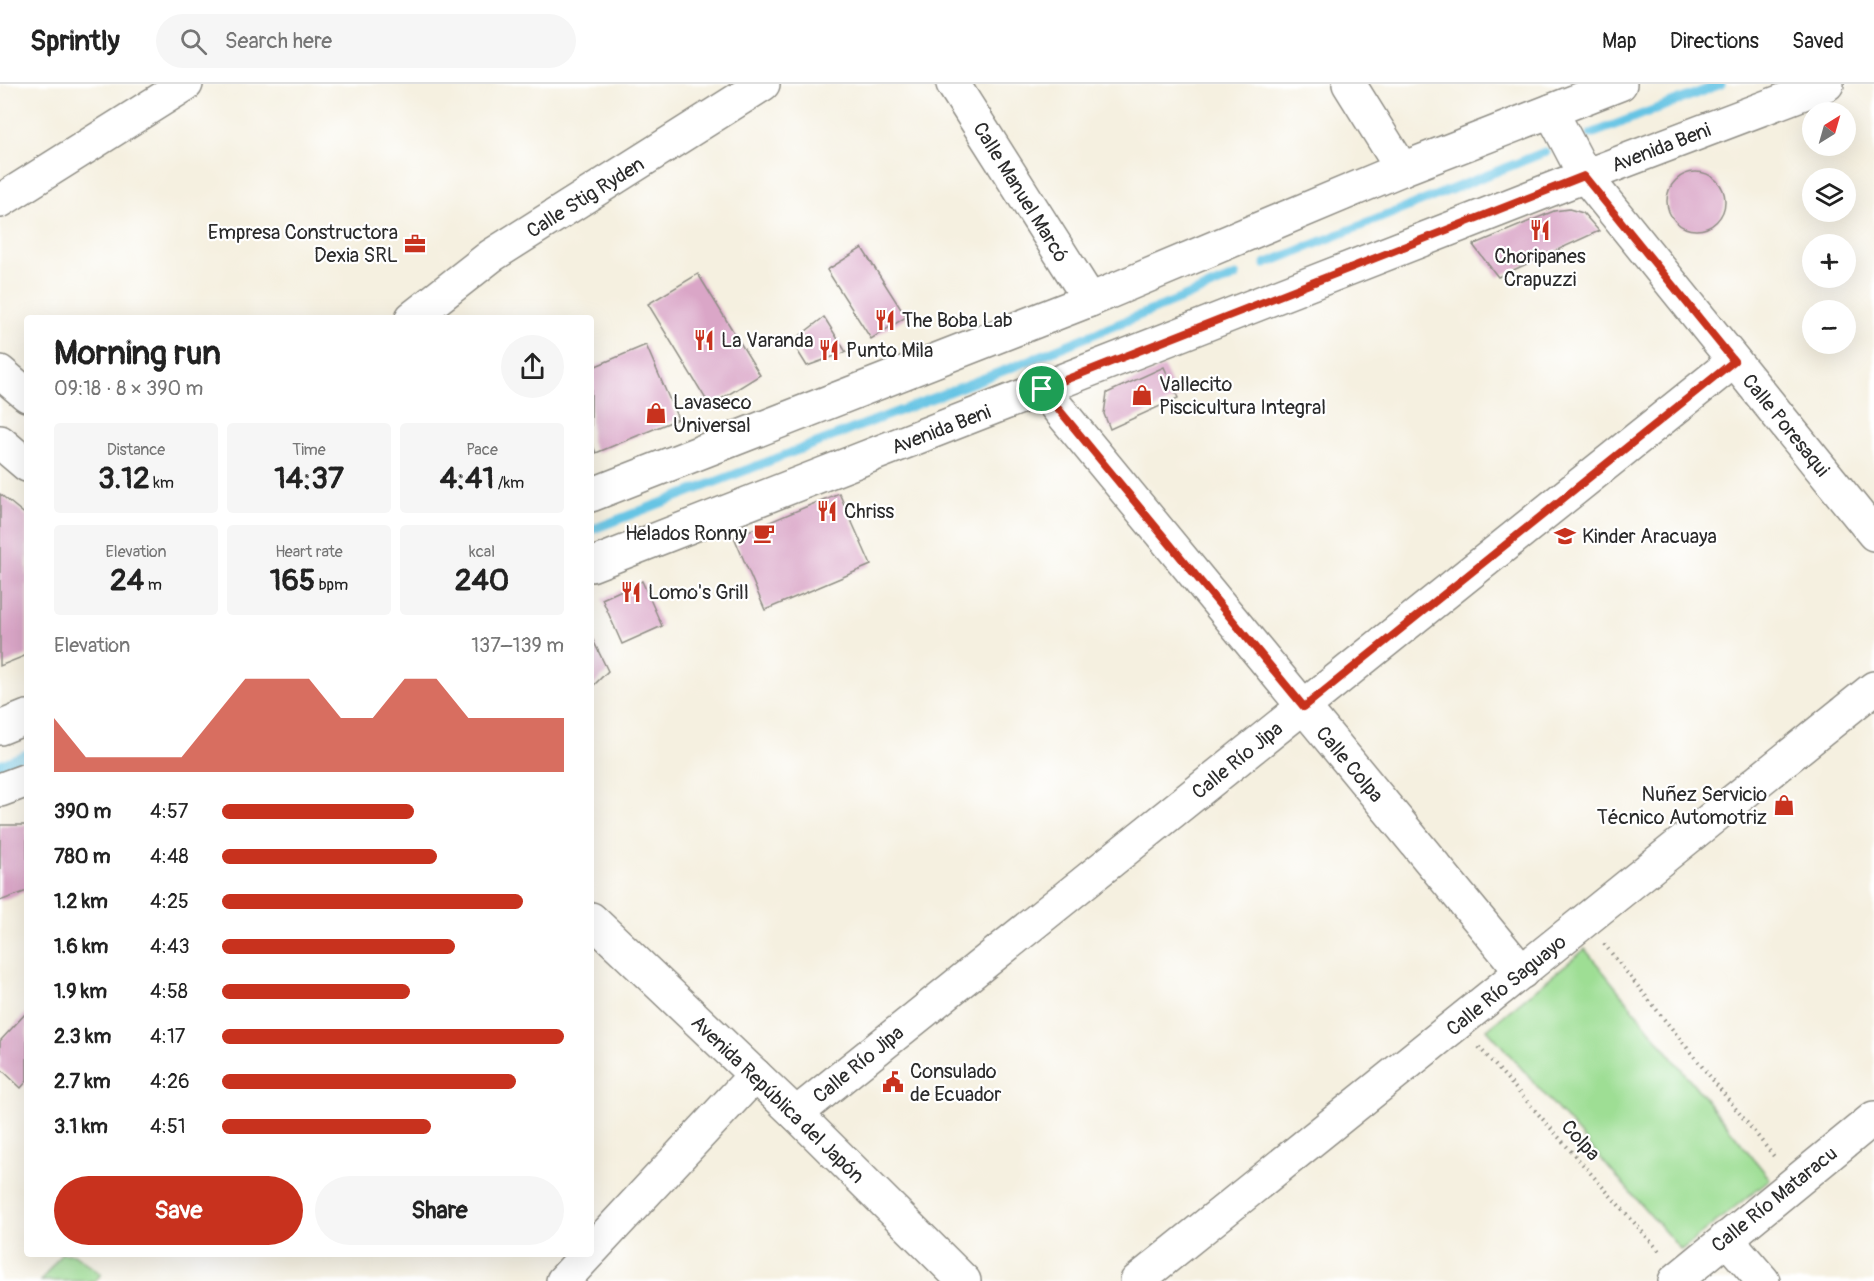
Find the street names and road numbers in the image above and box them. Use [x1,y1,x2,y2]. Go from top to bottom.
street label: Calle Manuel Marcó [967,117,1074,267]
street label: Avenida Beni [1608,117,1714,178]
street label: Calle Stig Ryden [522,151,649,244]
street label: Calle Poresaqui [1737,369,1835,482]
street label: Avenida Beni [888,399,994,460]
street label: Calle Río Jipa [1187,716,1288,805]
street label: Calle Colpa [1310,721,1389,808]
street label: Calle Río Saguayo [1441,929,1572,1041]
street label: Avenida República del Japón [686,1010,870,1189]
street label: Calle Río Jipa [808,1020,909,1109]
street label: Colpa [1556,1115,1606,1166]
street label: Calle Río Mataracu [1706,1141,1842,1258]

